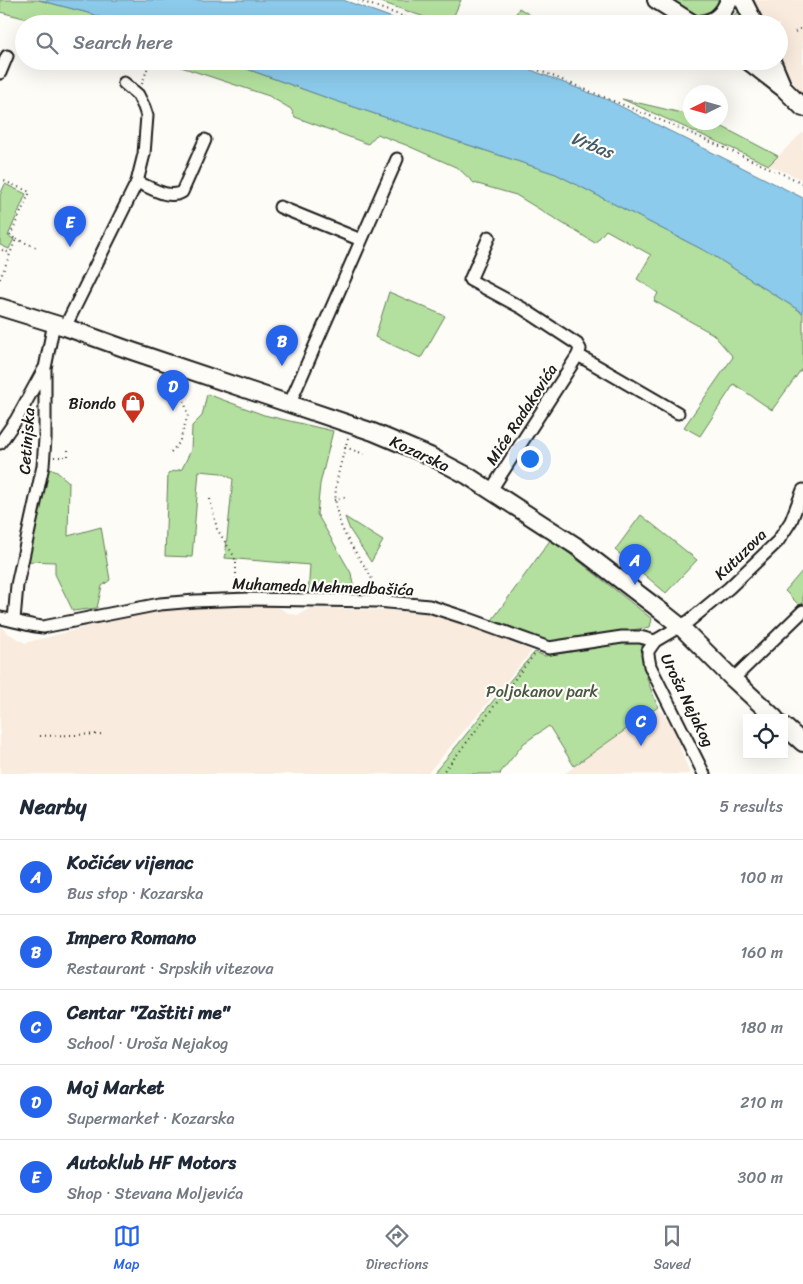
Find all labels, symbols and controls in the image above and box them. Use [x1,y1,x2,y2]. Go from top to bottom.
search box [15,15,788,70]
text: Search here [73,26,173,59]
icon: search [33,29,61,57]
north arrow [683,85,728,130]
water label: Vrbas [566,122,620,169]
pin: E [54,206,86,247]
pin: B [266,325,298,366]
street label: Miće Radakovića [478,358,565,471]
pin: D [157,370,189,411]
place label: Biondo [68,389,116,418]
shop icon: Biondo [120,390,146,424]
street label: Cetinjska [10,407,43,475]
street label: Kozarska [385,427,455,480]
your location [517,446,543,472]
street label: Kutuzova [707,521,774,587]
pin: A [619,544,651,585]
street label: Muhameda Mehmedbašića [232,569,414,604]
street label: Uroša Nejakog [652,648,723,752]
park label: Poljokanov park [486,677,599,706]
pin: C [625,705,657,746]
map controls [743,714,788,759]
button: locate [743,714,788,759]
text: Nearby [20,788,86,826]
text: 5 results [719,792,783,821]
text: Kočićev vijenac [67,846,194,879]
text: A [31,863,41,892]
text: 100 m [739,863,783,892]
text: Bus stop · Kozarska [67,879,203,908]
text: Impero Romano [67,921,196,954]
text: B [31,938,41,967]
text: 160 m [740,938,783,967]
text: Restaurant · Srpskih vitezova [67,954,274,983]
text: Centar "Zaštiti me" [67,996,230,1029]
text: C [31,1013,41,1042]
text: 180 m [740,1013,783,1042]
text: School · Uroša Nejakog [67,1029,228,1058]
text: Moj Market [67,1071,164,1104]
text: D [31,1088,41,1117]
text: 210 m [740,1088,783,1117]
text: Supermarket · Kozarska [67,1104,235,1133]
text: Autoklub HF Motors [67,1146,236,1179]
text: E [32,1163,40,1192]
text: 300 m [738,1163,783,1192]
text: Shop · Stevana Moljevića [67,1179,243,1208]
tab: Map [113,1222,141,1277]
tab: Directions [366,1222,428,1277]
tab: Saved [654,1222,690,1277]

